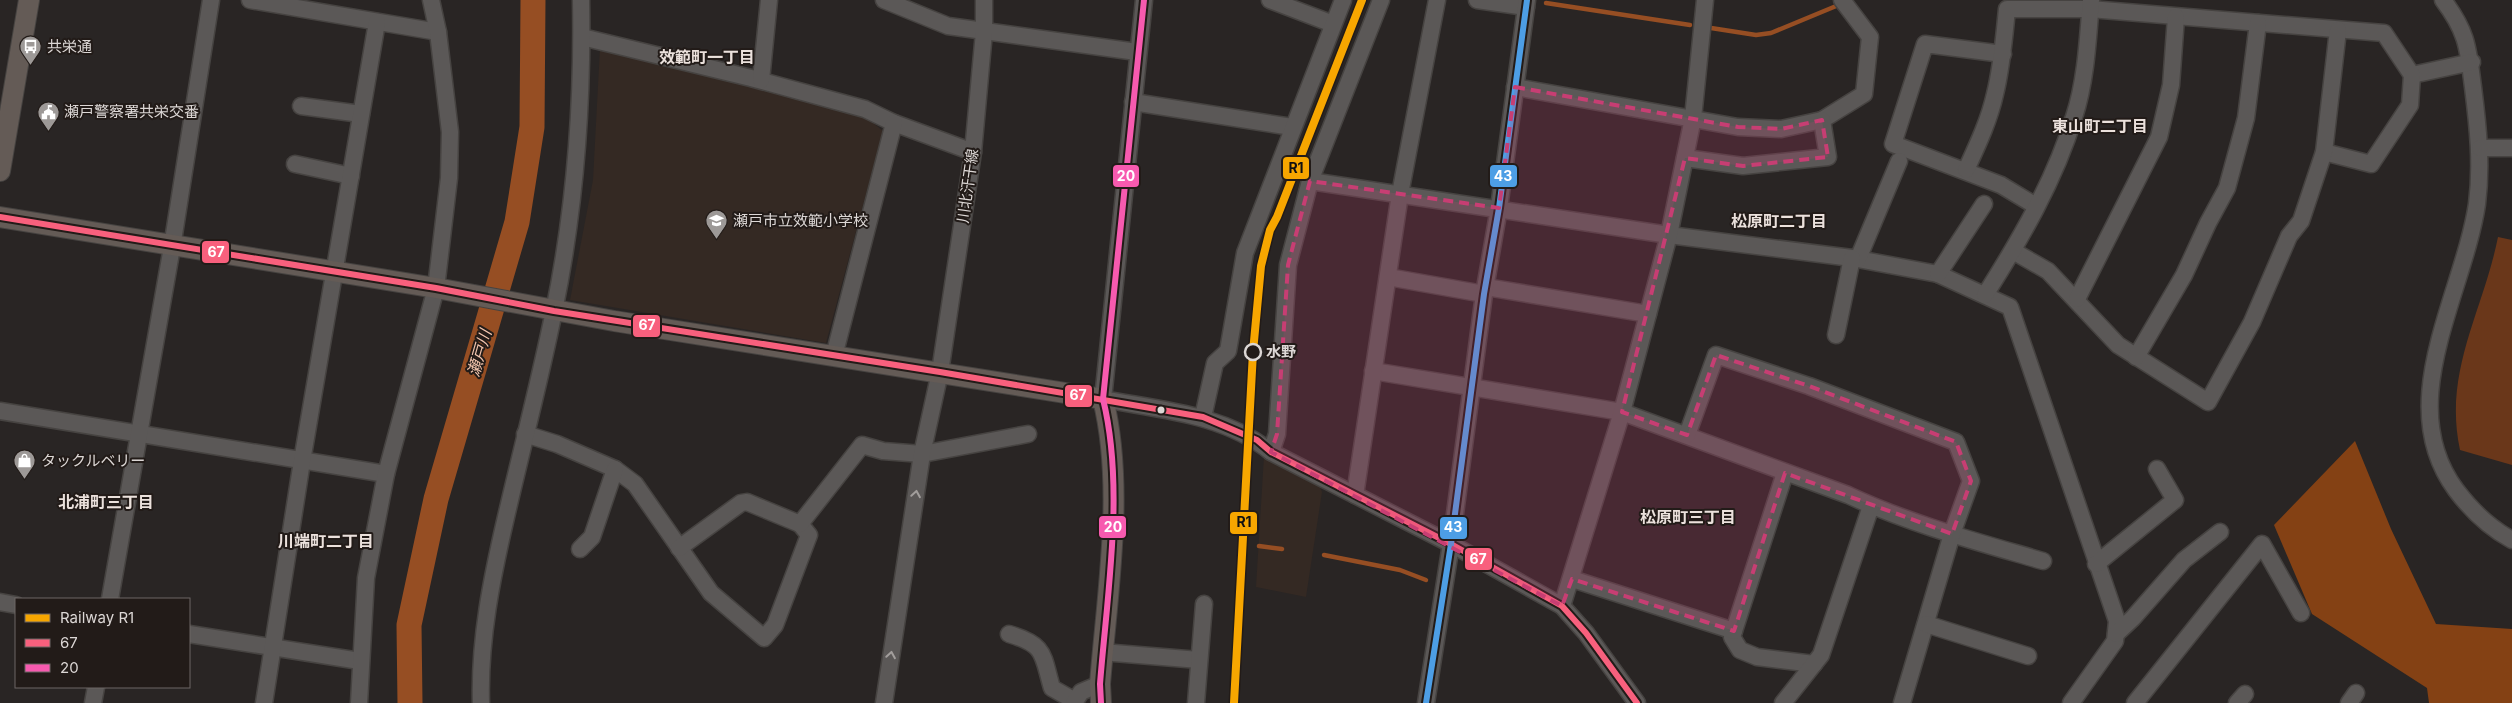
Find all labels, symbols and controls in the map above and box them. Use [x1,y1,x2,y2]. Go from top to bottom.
bus stop icon: 共栄通 [19,35,43,66]
place label: 共栄通 [47,37,92,56]
district label: 效範町一丁目 [659,47,755,67]
public building icon: 瀬戸警察署共栄交番 [36,100,60,131]
place label: 瀬戸警察署共栄交番 [64,102,199,121]
district label: 東山町二丁目 [2052,116,2148,136]
street label: 川北汗干線 [953,147,982,224]
line badge: R1 [1282,156,1310,180]
text: R1 [1288,159,1304,176]
line badge: 20 [1112,164,1140,188]
line badge: 43 [1489,164,1518,188]
text: 20 [1117,167,1135,184]
text: 43 [1494,167,1512,184]
school or university icon: 瀬戸市立效範小学校 [705,209,729,240]
place label: 瀬戸市立效範小学校 [733,211,868,230]
district label: 松原町二丁目 [1731,211,1827,231]
line badge: 67 [201,240,230,264]
text: 67 [207,243,225,260]
line badge: 67 [632,314,661,338]
text: 67 [638,316,656,333]
water label: 瀬戸川 [463,325,496,379]
place label: 水野 [1266,342,1296,361]
marker: 水野 [1244,343,1262,361]
line badge: 67 [1064,384,1093,408]
text: 67 [1069,386,1087,403]
unlabelled marker [1156,405,1166,415]
shop icon: タックルベリー [13,449,37,480]
place label: タックルベリー [41,451,146,470]
one-way arrow [910,490,921,498]
district label: 北浦町三丁目 [58,492,154,512]
district label: 松原町三丁目 [1640,507,1736,527]
line badge: R1 [1229,511,1258,535]
text: R1 [1236,513,1252,530]
line badge: 20 [1098,515,1127,539]
line badge: 43 [1439,516,1468,540]
text: 20 [1104,518,1122,535]
text: 43 [1444,518,1462,535]
district label: 川端町二丁目 [278,531,374,551]
line badge: 67 [1464,547,1493,571]
text: 67 [1469,550,1487,567]
legend [15,598,190,688]
text: Railway R1 [60,608,134,627]
text: 67 [60,633,78,652]
one-way arrow [886,650,896,659]
text: 20 [60,658,79,677]

